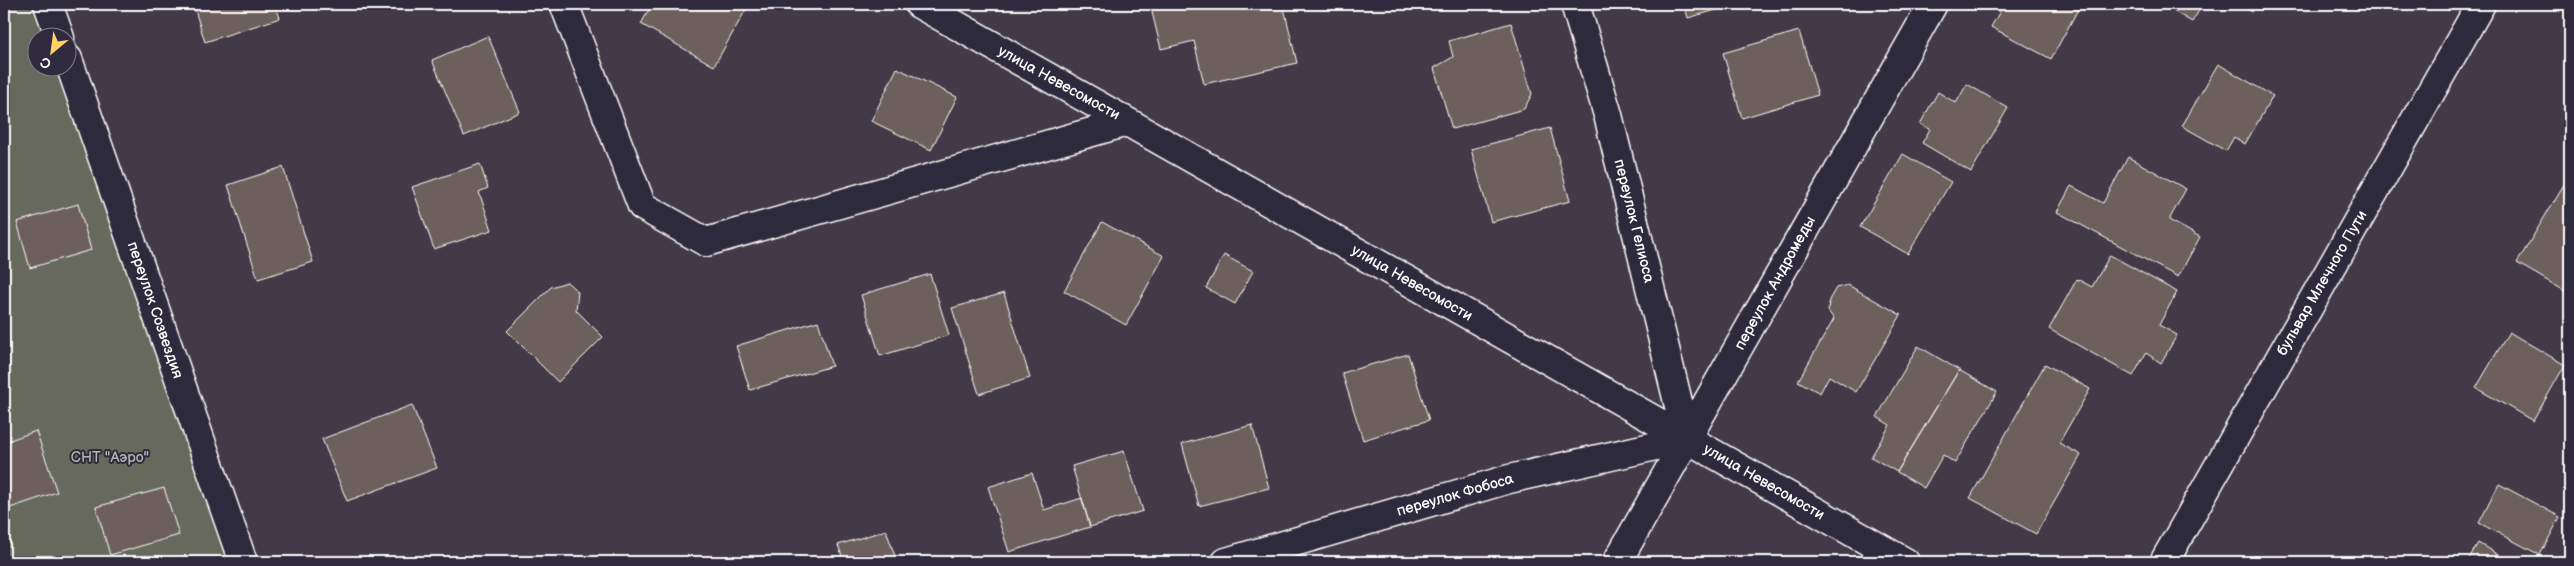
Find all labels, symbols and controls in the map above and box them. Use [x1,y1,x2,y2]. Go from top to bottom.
north arrow [28,28,78,78]
street label: улица Невесомости [995,42,1123,124]
text: С [37,53,54,73]
street label: переулок Гелиоса [1609,157,1659,285]
street label: бульвар Млечного Пути [2273,207,2371,359]
street label: переулок Андромеды [1730,213,1820,353]
street label: переулок Созвездия [123,239,187,381]
street label: улица Невесомости [1348,241,1476,325]
street label: улица Невесомости [1700,440,1828,524]
park label: СНТ "Аэро" [71,448,149,467]
street label: переулок Фобоса [1394,469,1516,521]

